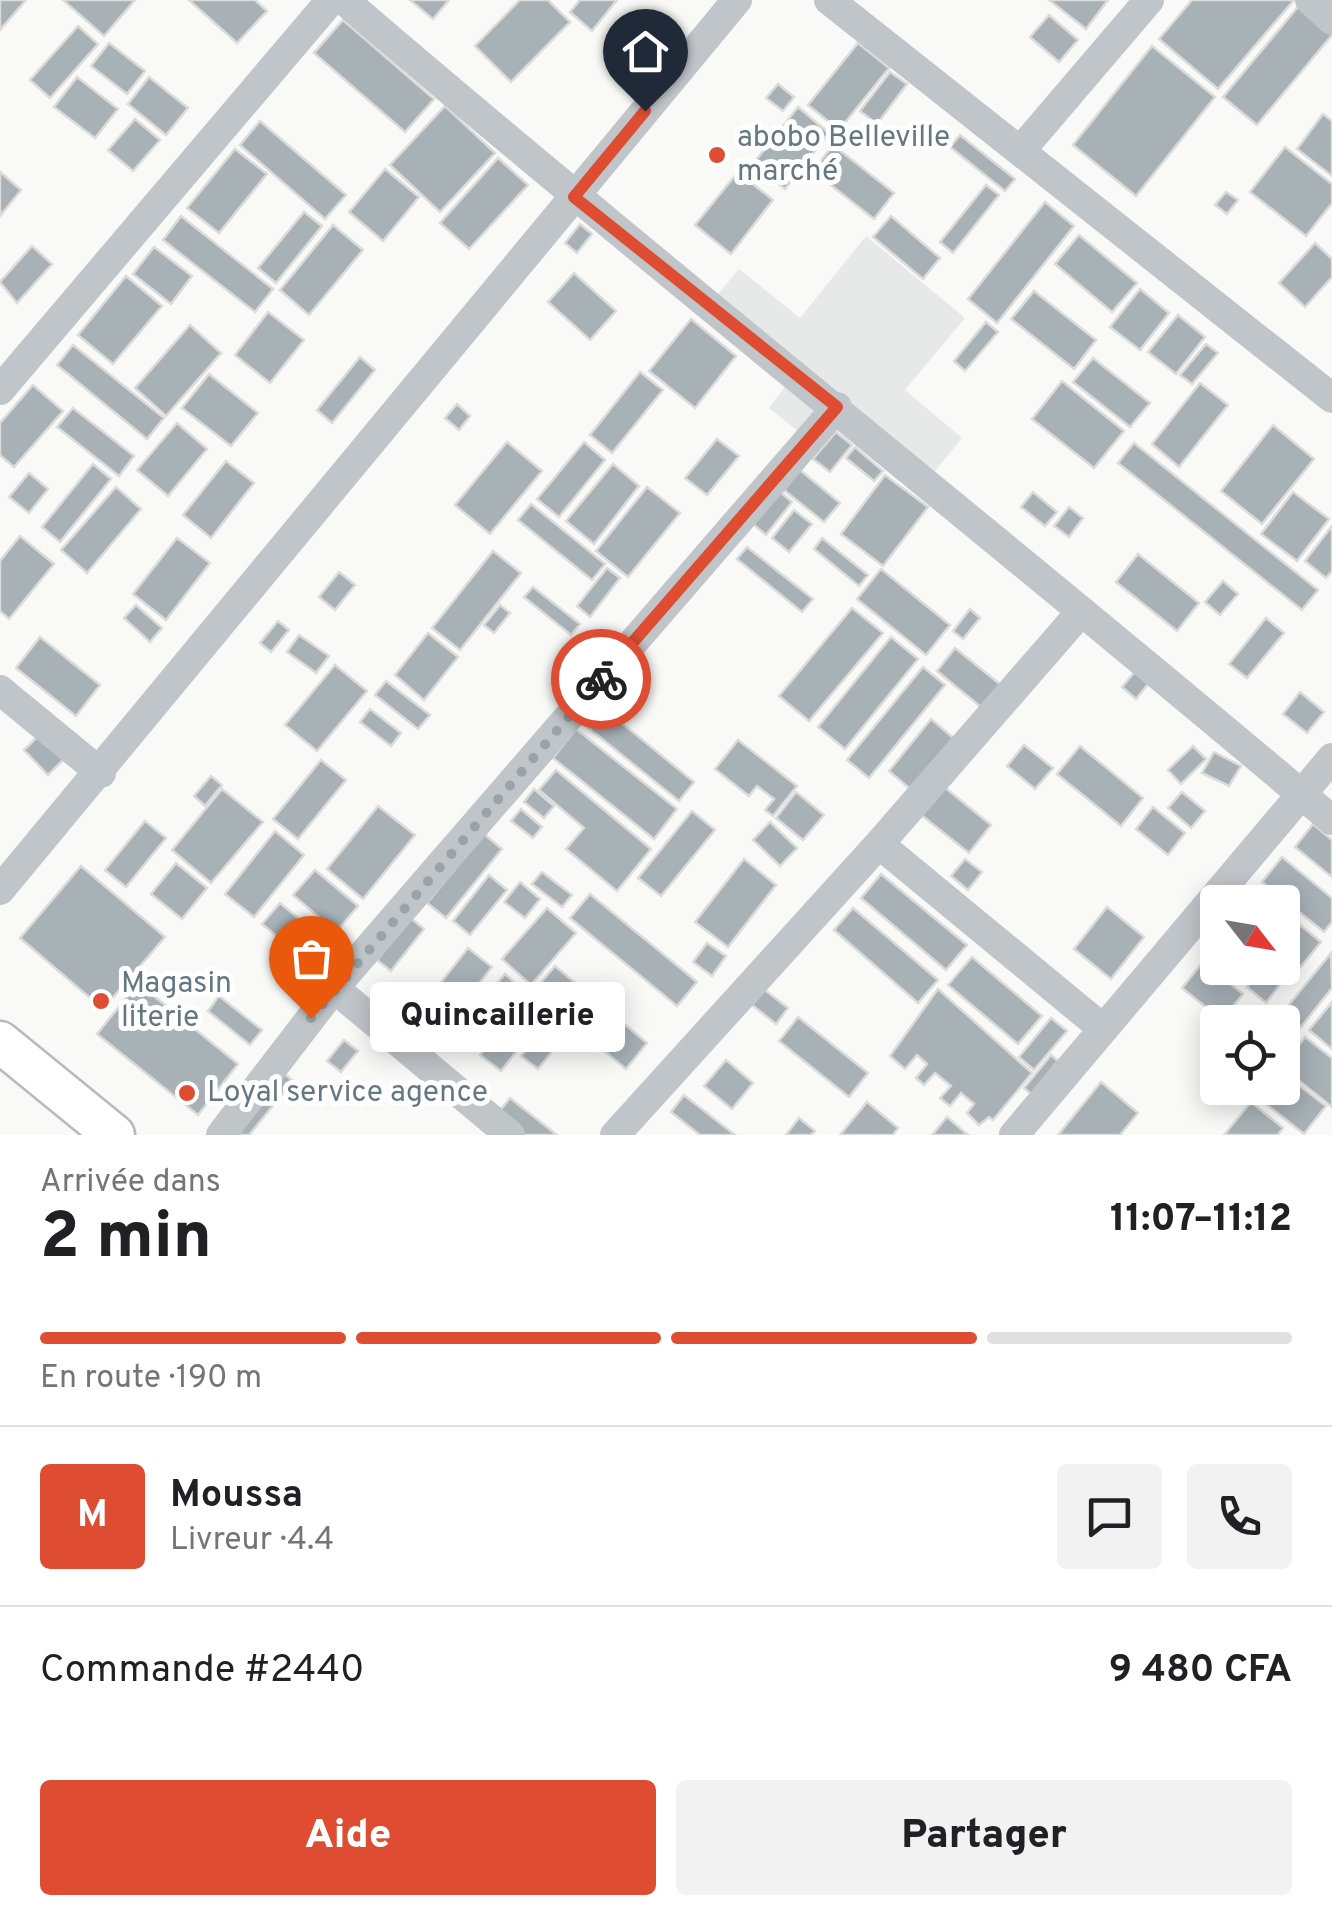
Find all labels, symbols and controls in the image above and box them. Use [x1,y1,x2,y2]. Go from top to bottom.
pin [603,9,688,112]
icon: home [618,24,673,79]
place label: abobo Belleville marché [737,120,950,191]
marker: abobo Belleville marché [706,144,728,166]
courier [551,629,651,729]
icon: bike [574,652,629,707]
north arrow [1200,885,1300,985]
map controls [1200,885,1300,1105]
pin [269,916,354,1019]
icon: bag [284,931,339,986]
place label: Magasin literie [121,966,232,1037]
callout: Quincaillerie [371,983,626,1053]
marker: Magasin literie [90,990,112,1012]
text: Quincaillerie [400,997,595,1037]
button: locate [1200,1005,1300,1105]
place label: Loyal service agence [207,1075,488,1112]
marker: Loyal service agence [176,1082,198,1104]
text: Arrivée dans [40,1163,221,1203]
text: 11:07–11:12 [1110,1196,1292,1245]
text: 2 min [40,1199,212,1281]
text: En route · 190 m [40,1359,262,1399]
button: chat [1057,1464,1162,1569]
button: phone [1187,1464,1292,1569]
text: Moussa [170,1472,303,1521]
text: M [77,1492,108,1541]
text: Livreur · 4.4 [170,1521,334,1561]
text: Commande #2440 [40,1647,364,1696]
text: 9 480 CFA [1109,1647,1292,1696]
button: Aide [40,1780,656,1895]
button: Partager [676,1780,1292,1895]

